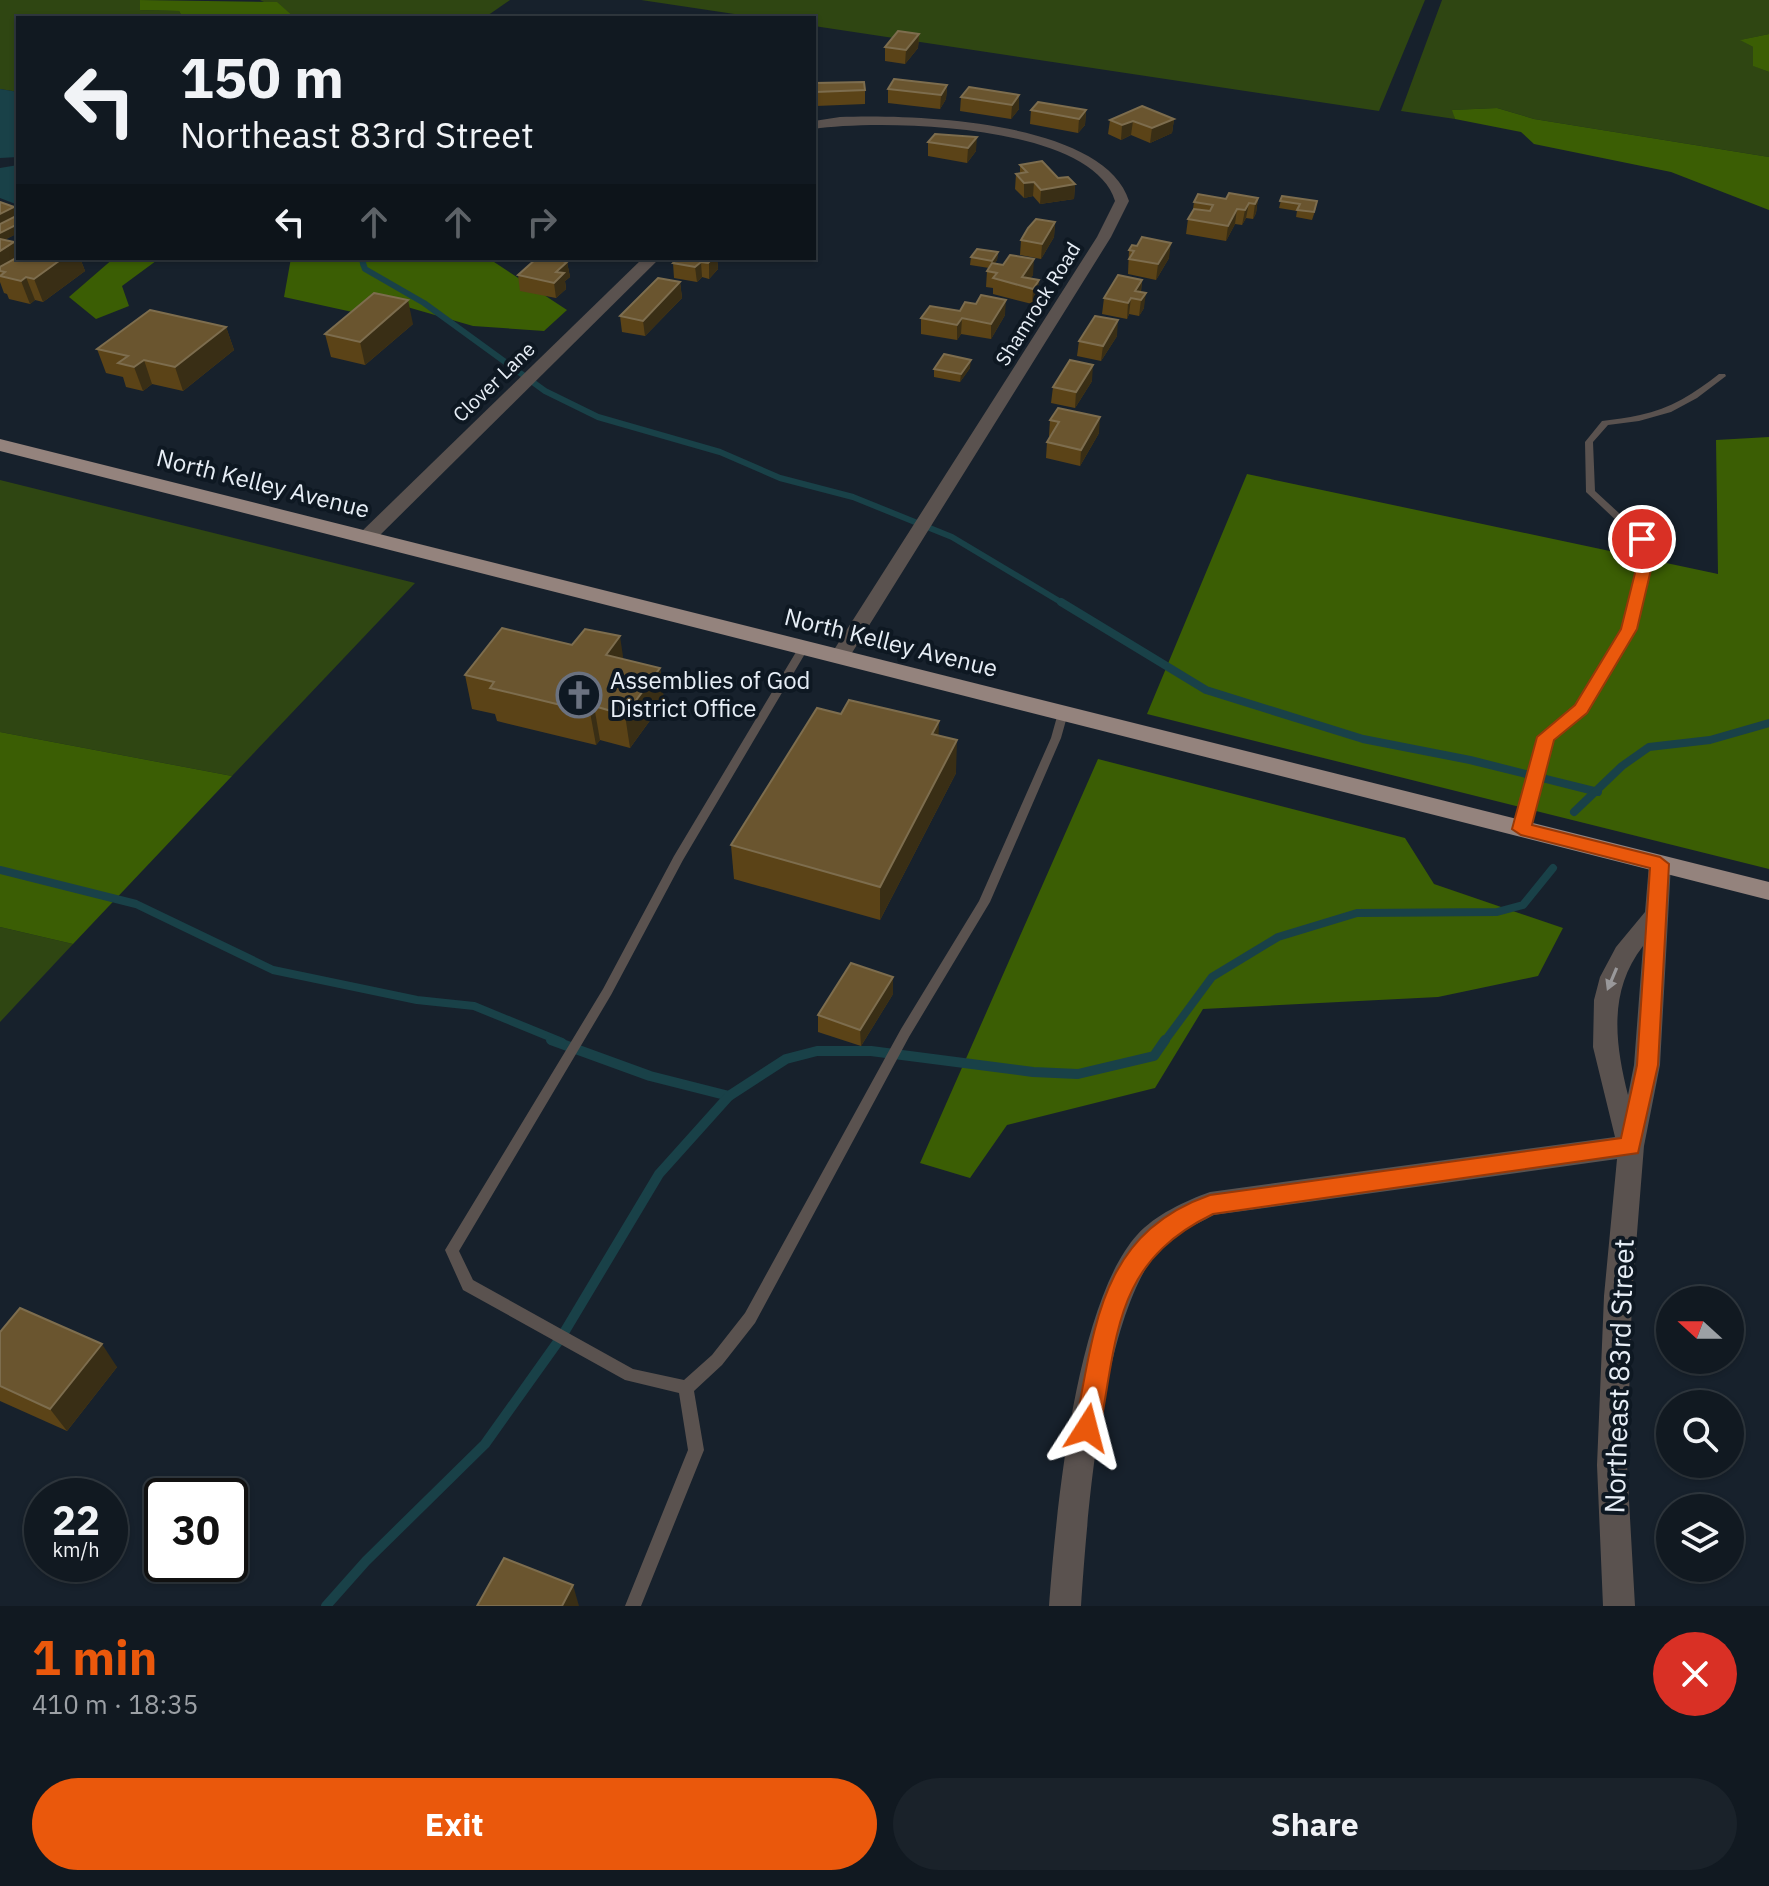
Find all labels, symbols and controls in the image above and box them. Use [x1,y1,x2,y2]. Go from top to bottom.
text: 150 m [180,41,344,113]
icon: left [48,48,152,152]
text: Northeast 83rd Street [180,111,534,158]
icon: left [268,200,312,244]
icon: ahead [352,200,396,244]
icon: ahead [436,200,480,244]
icon: right [520,200,564,244]
street label: Shamrock Road [989,237,1086,371]
street label: Clover Lane [447,336,541,428]
street label: North Kelley Avenue [153,441,373,525]
pin [1608,505,1676,573]
icon: arrive [1620,517,1664,561]
street label: North Kelley Avenue [781,600,1001,684]
place label: Assemblies of God District Office [610,664,811,724]
church icon: Assemblies of God District Office [555,671,603,719]
one-way arrow [1606,967,1619,991]
street label: Northeast 83rd Street [1595,1238,1642,1514]
north arrow [1656,1286,1744,1374]
map controls [1656,1286,1744,1582]
position arrow [1045,1386,1129,1470]
button: search [1656,1390,1744,1478]
speed limit sign: 30 [144,1478,248,1582]
text: 22 [52,1494,100,1546]
button: layers [1656,1494,1744,1582]
text: km/h [52,1536,100,1563]
text: 1 min [32,1626,157,1688]
button: close [1653,1632,1737,1716]
text: 410 m · 18:35 [32,1687,198,1721]
button: Exit [32,1778,877,1870]
button: Share [893,1778,1737,1870]

